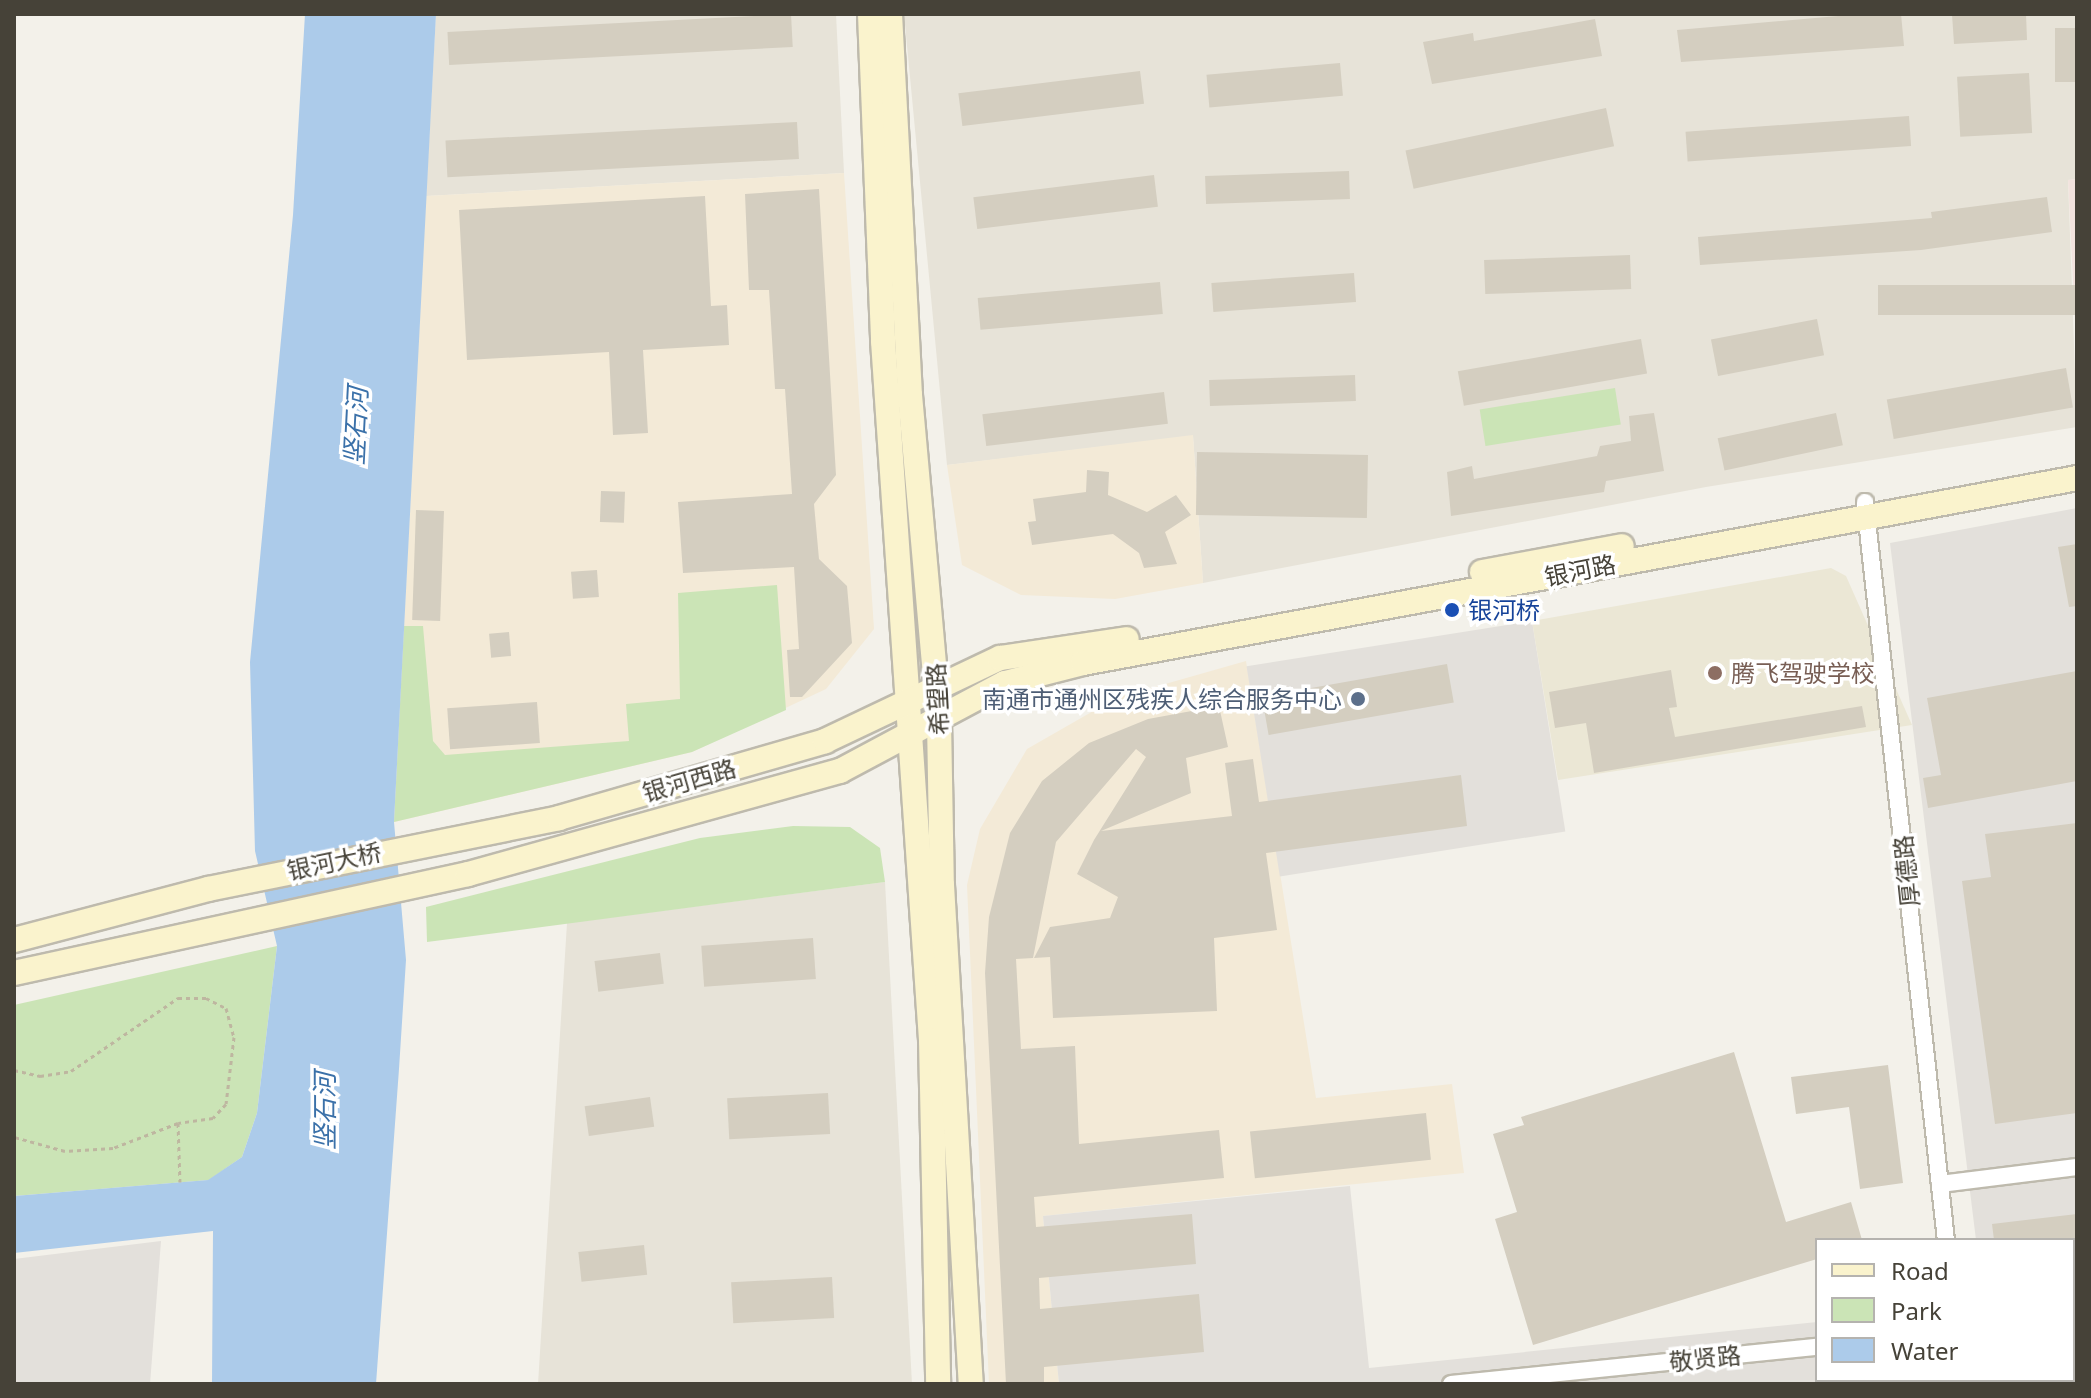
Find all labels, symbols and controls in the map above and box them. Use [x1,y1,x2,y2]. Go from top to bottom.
water label: 竖石河 [338,386,374,466]
street label: 银河路 [1542,549,1618,591]
place label: 银河桥 [1468,596,1540,624]
marker: 银河桥 [1443,601,1461,619]
place label: 腾飞驾驶学校 [1731,659,1875,687]
street label: 希望路 [921,662,953,736]
marker: 腾飞驾驶学校 [1706,664,1724,682]
place label: 南通市通州区残疾人综合服务中心 [982,685,1342,713]
marker: 南通市通州区残疾人综合服务中心 [1349,690,1367,708]
street label: 银河西路 [639,753,739,807]
street label: 厚德路 [1888,834,1924,908]
street label: 银河大桥 [284,837,384,885]
water label: 竖石河 [309,1072,341,1150]
legend [1815,1238,2075,1382]
text: Road [1891,1254,1949,1287]
text: Park [1891,1294,1942,1327]
text: Water [1891,1334,1958,1367]
street label: 敬贤路 [1668,1340,1742,1376]

